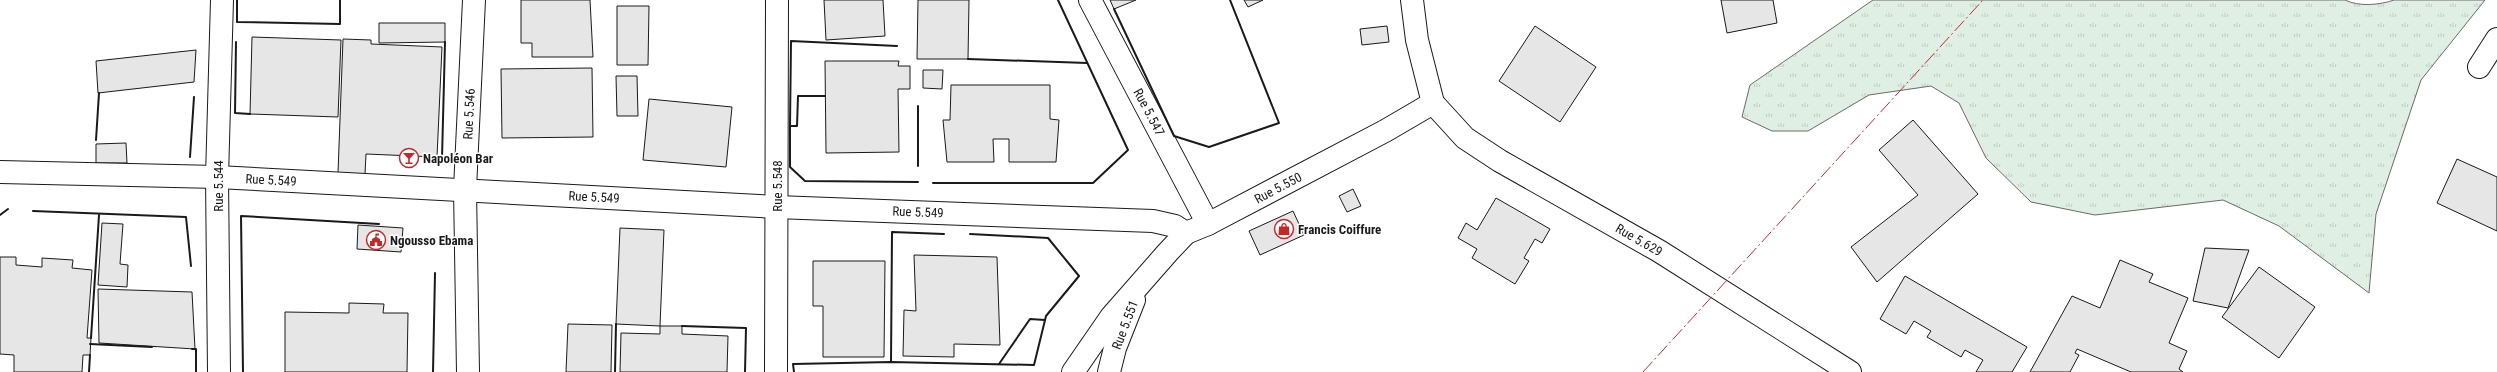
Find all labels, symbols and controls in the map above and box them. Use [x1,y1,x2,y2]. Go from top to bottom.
street label: Rue 5.547 [1130,86,1168,138]
street label: Rue 5.546 [460,88,478,140]
bar icon: Napoléon Bar [398,147,420,169]
place label: Napoléon Bar [423,151,494,166]
street label: Rue 5.544 [211,160,226,212]
street label: Rue 5.548 [770,160,785,212]
street label: Rue 5.550 [1252,169,1304,207]
street label: Rue 5.549 [245,171,297,189]
street label: Rue 5.549 [568,188,620,206]
street label: Rue 5.549 [892,204,944,220]
shop icon: Francis Coiffure [1273,218,1295,240]
street label: Rue 5.629 [1613,221,1665,259]
place label: Francis Coiffure [1298,222,1381,237]
public building icon: Ngousso Ebama [365,229,387,251]
place label: Ngousso Ebama [390,233,473,248]
street label: Rue 5.551 [1109,298,1141,352]

